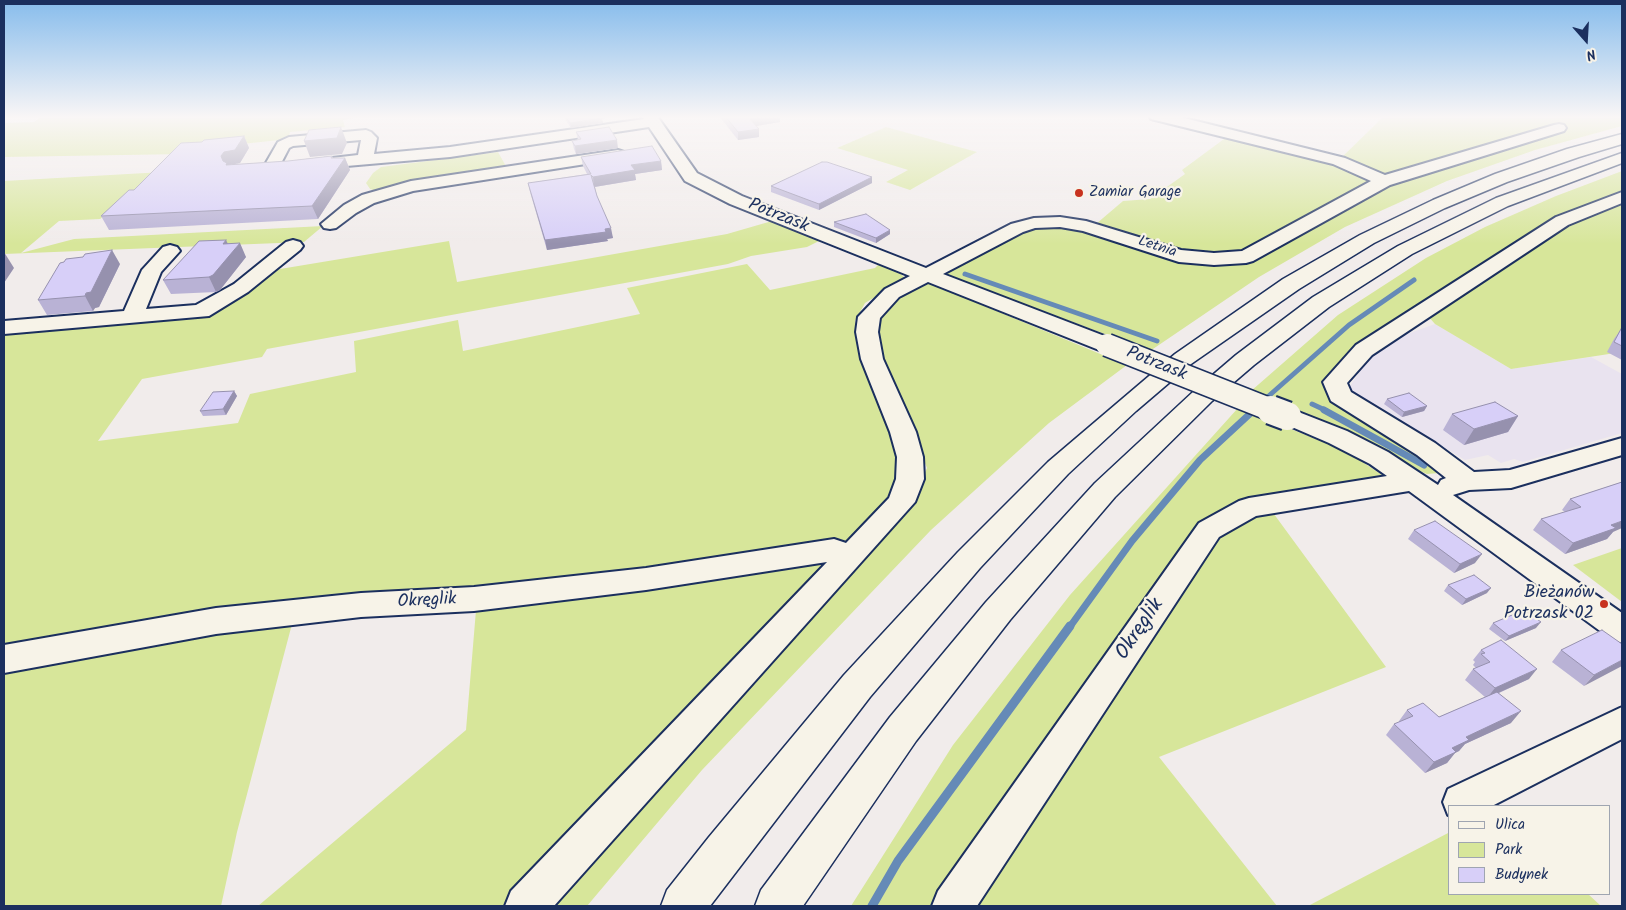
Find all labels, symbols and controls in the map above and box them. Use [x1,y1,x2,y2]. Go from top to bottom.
north arrow [1561,15,1611,65]
text: N [1583,42,1599,66]
place label: Zamiar Garage [1089,184,1181,202]
marker: Zamiar Garage [1073,187,1085,199]
street label: Potrzask [745,195,811,239]
street label: Letnia [1136,233,1178,263]
street label: Potrzask [1123,343,1189,387]
place label: Bieżanów Potrzask 02 [1504,583,1594,626]
street label: Okręglik [397,590,457,614]
street label: Okręglik [1111,594,1171,666]
marker: Bieżanów Potrzask 02 [1598,598,1610,610]
legend [1448,805,1611,895]
text: Ulica [1495,813,1525,837]
text: Park [1495,838,1522,862]
text: Budynek [1495,863,1548,887]

